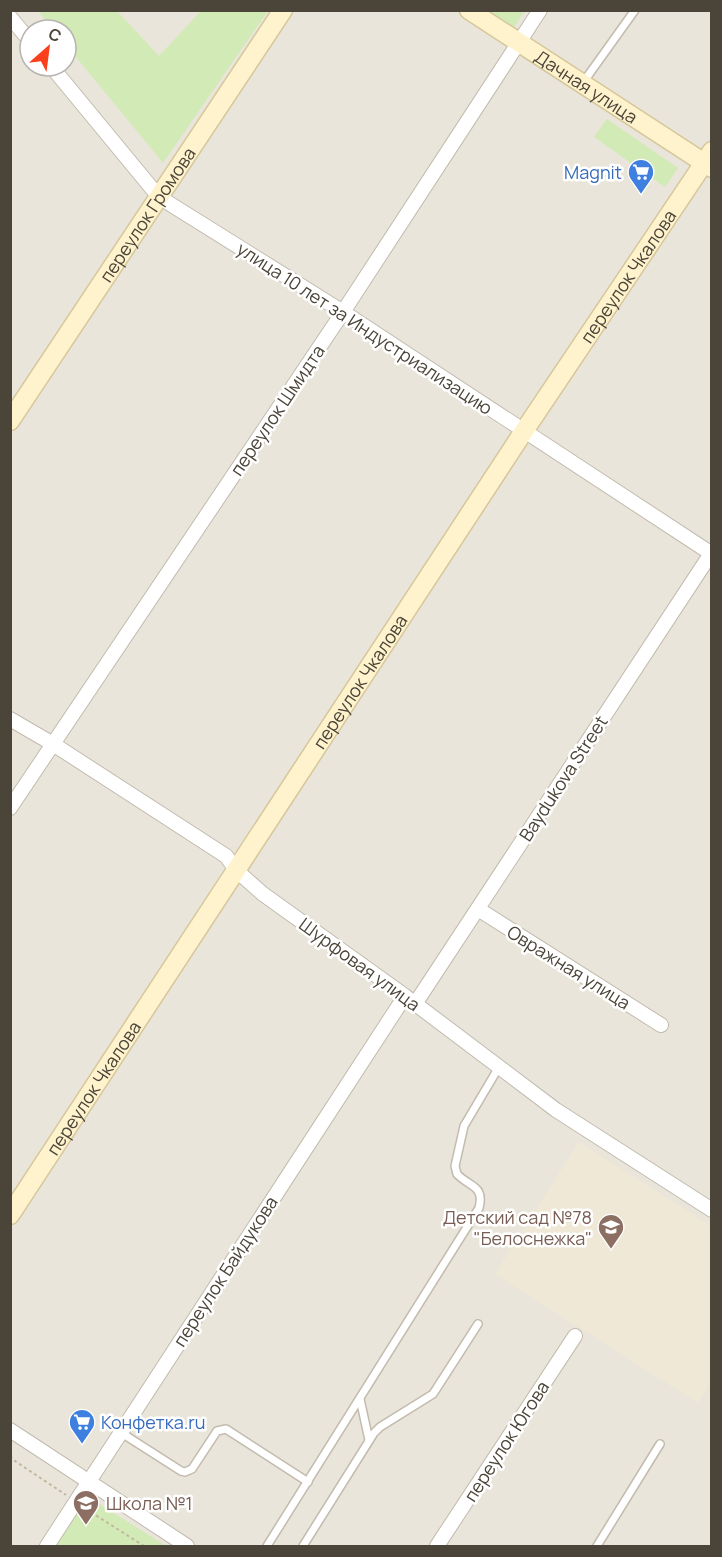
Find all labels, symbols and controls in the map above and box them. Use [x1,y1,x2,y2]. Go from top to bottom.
north arrow [18,18,78,78]
text: С [45,22,66,47]
street label: Дачная улица [530,44,642,129]
street label: переулок Громова [94,142,201,287]
supermarket icon: Magnit [626,157,656,195]
place label: Magnit [564,160,622,184]
street label: переулок Чкалова [575,205,681,347]
street label: улица 10 лет за Индустриализацию [233,236,497,420]
street label: переулок Шмидта [224,340,330,480]
street label: переулок Чкалова [307,610,413,753]
street label: Baydukova Street [513,711,613,845]
street label: Шурфовая улица [295,912,425,1016]
street label: Овражная улица [503,919,635,1015]
street label: переулок Чкалова [41,1016,146,1160]
street label: переулок Байдукова [167,1191,283,1351]
place label: Детский сад №78 "Белоснежка" [443,1205,592,1250]
school or university icon: Детский сад №78 "Белоснежка" [596,1212,626,1250]
street label: переулок Югова [458,1376,554,1506]
supermarket icon: Конфетка.ru [67,1407,97,1445]
place label: Конфетка.ru [101,1410,205,1434]
school or university icon: Школа №1 [71,1488,101,1526]
place label: Школа №1 [106,1491,193,1515]

